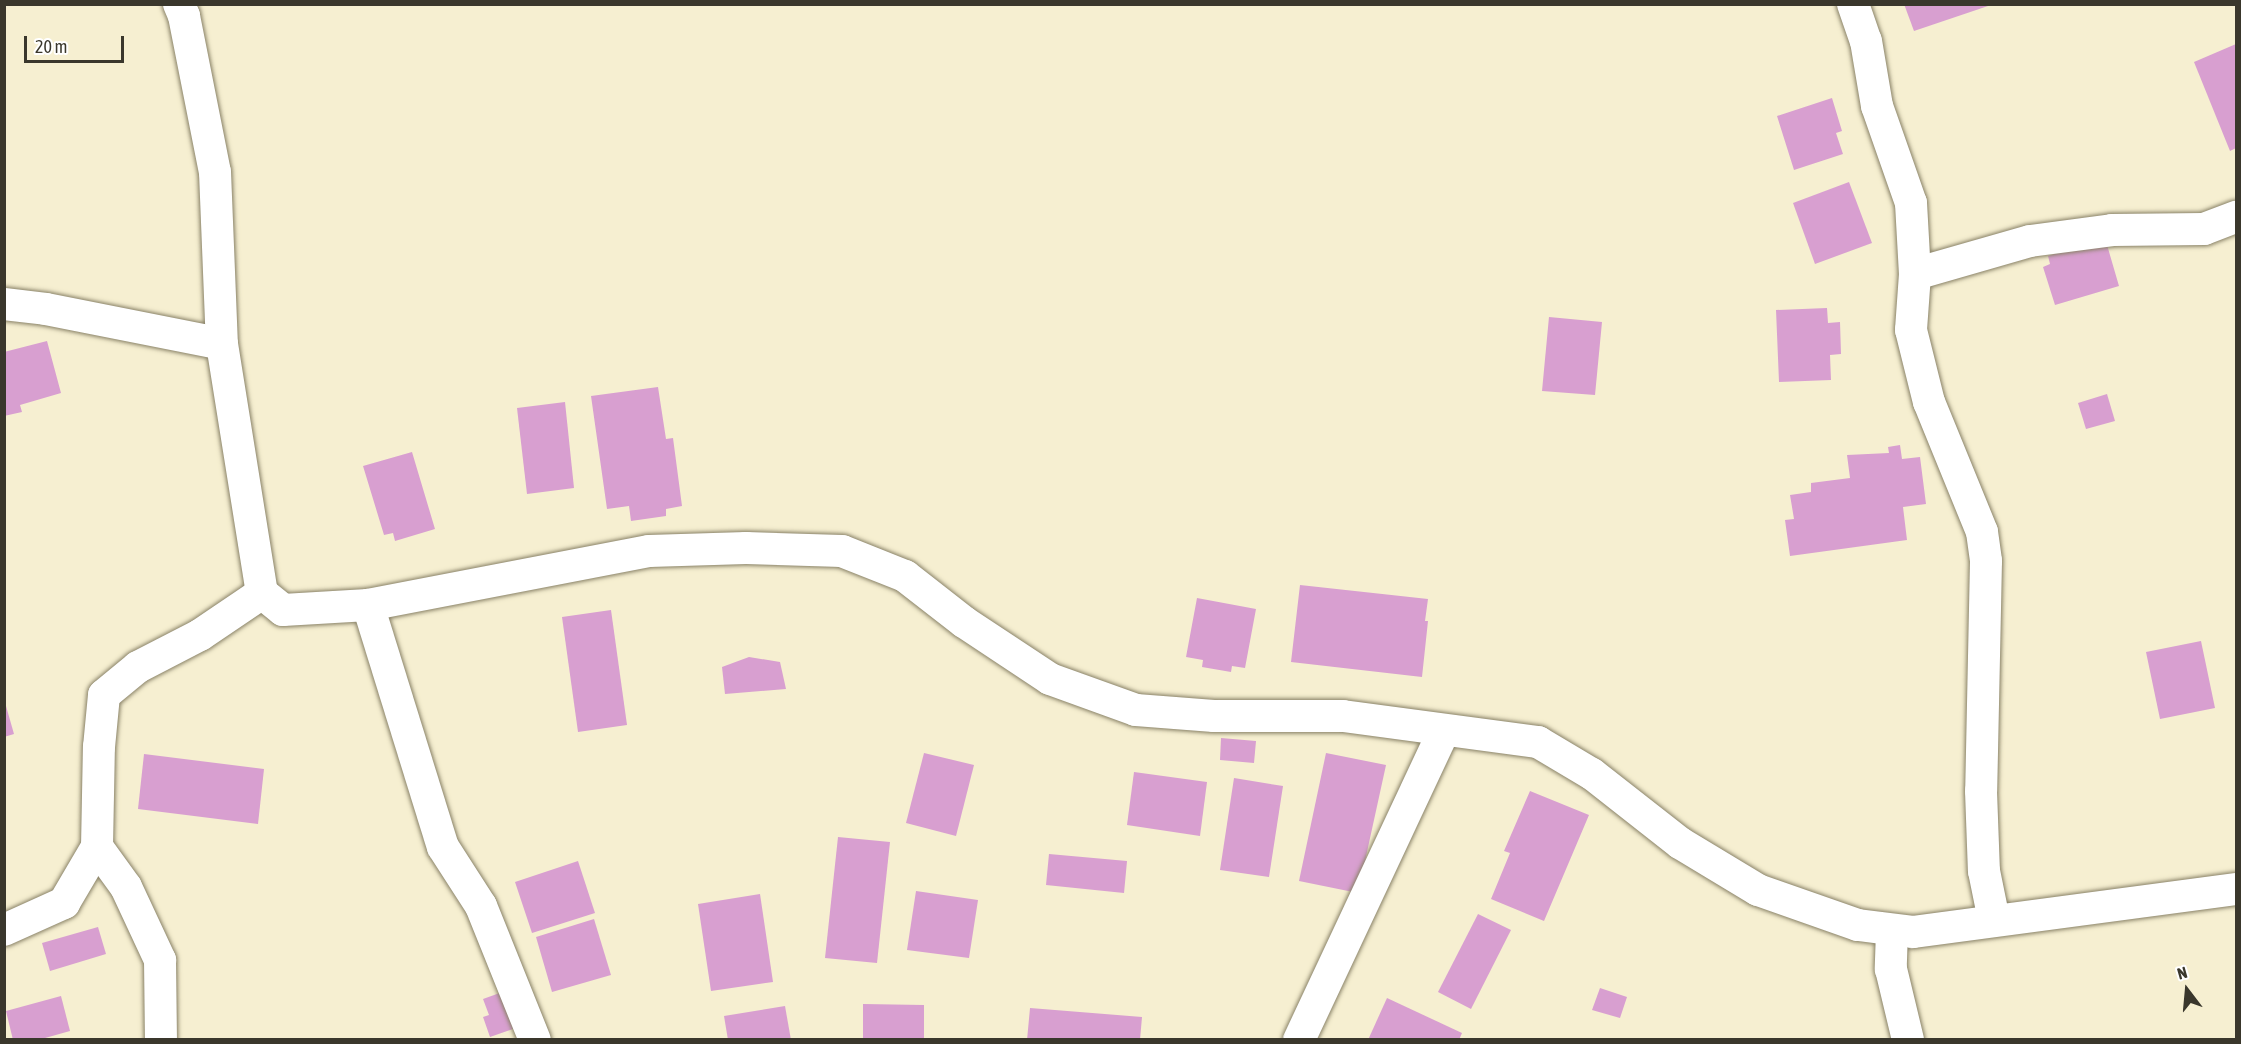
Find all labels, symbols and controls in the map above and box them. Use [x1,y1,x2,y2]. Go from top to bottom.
scale bar [27,24,128,62]
text: 20 m [35,36,67,57]
north arrow [2157,960,2217,1020]
text: N [2175,963,2189,983]

